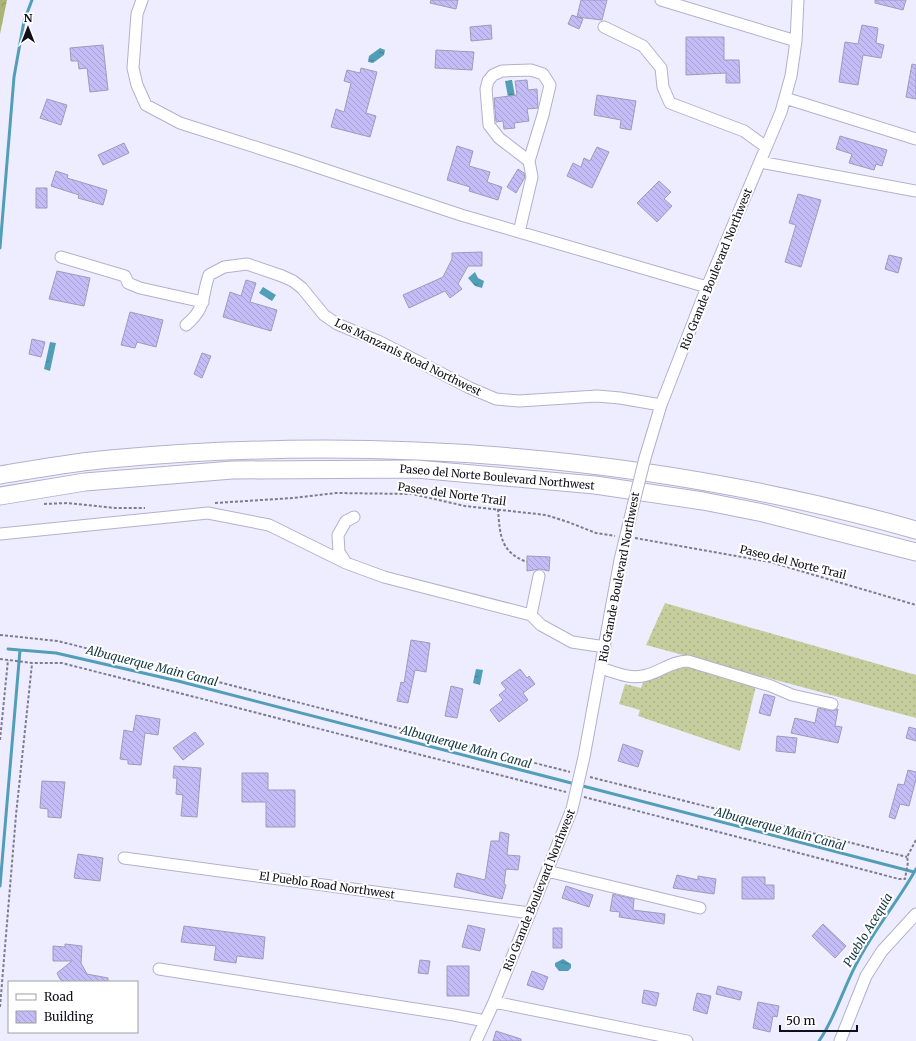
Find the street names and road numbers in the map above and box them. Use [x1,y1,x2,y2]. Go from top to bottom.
street label: Rio Grande Boulevard Northwest [677,186,755,352]
street label: Los Manzanis Road Northwest [332,315,484,399]
street label: Paseo del Norte Boulevard Northwest [399,461,596,493]
street label: Paseo del Norte Trail [397,479,508,509]
street label: Rio Grande Boulevard Northwest [596,490,643,663]
street label: Paseo del Norte Trail [738,542,848,582]
street label: Rio Grande Boulevard Northwest [500,807,578,973]
street label: El Pueblo Road Northwest [258,869,396,902]

